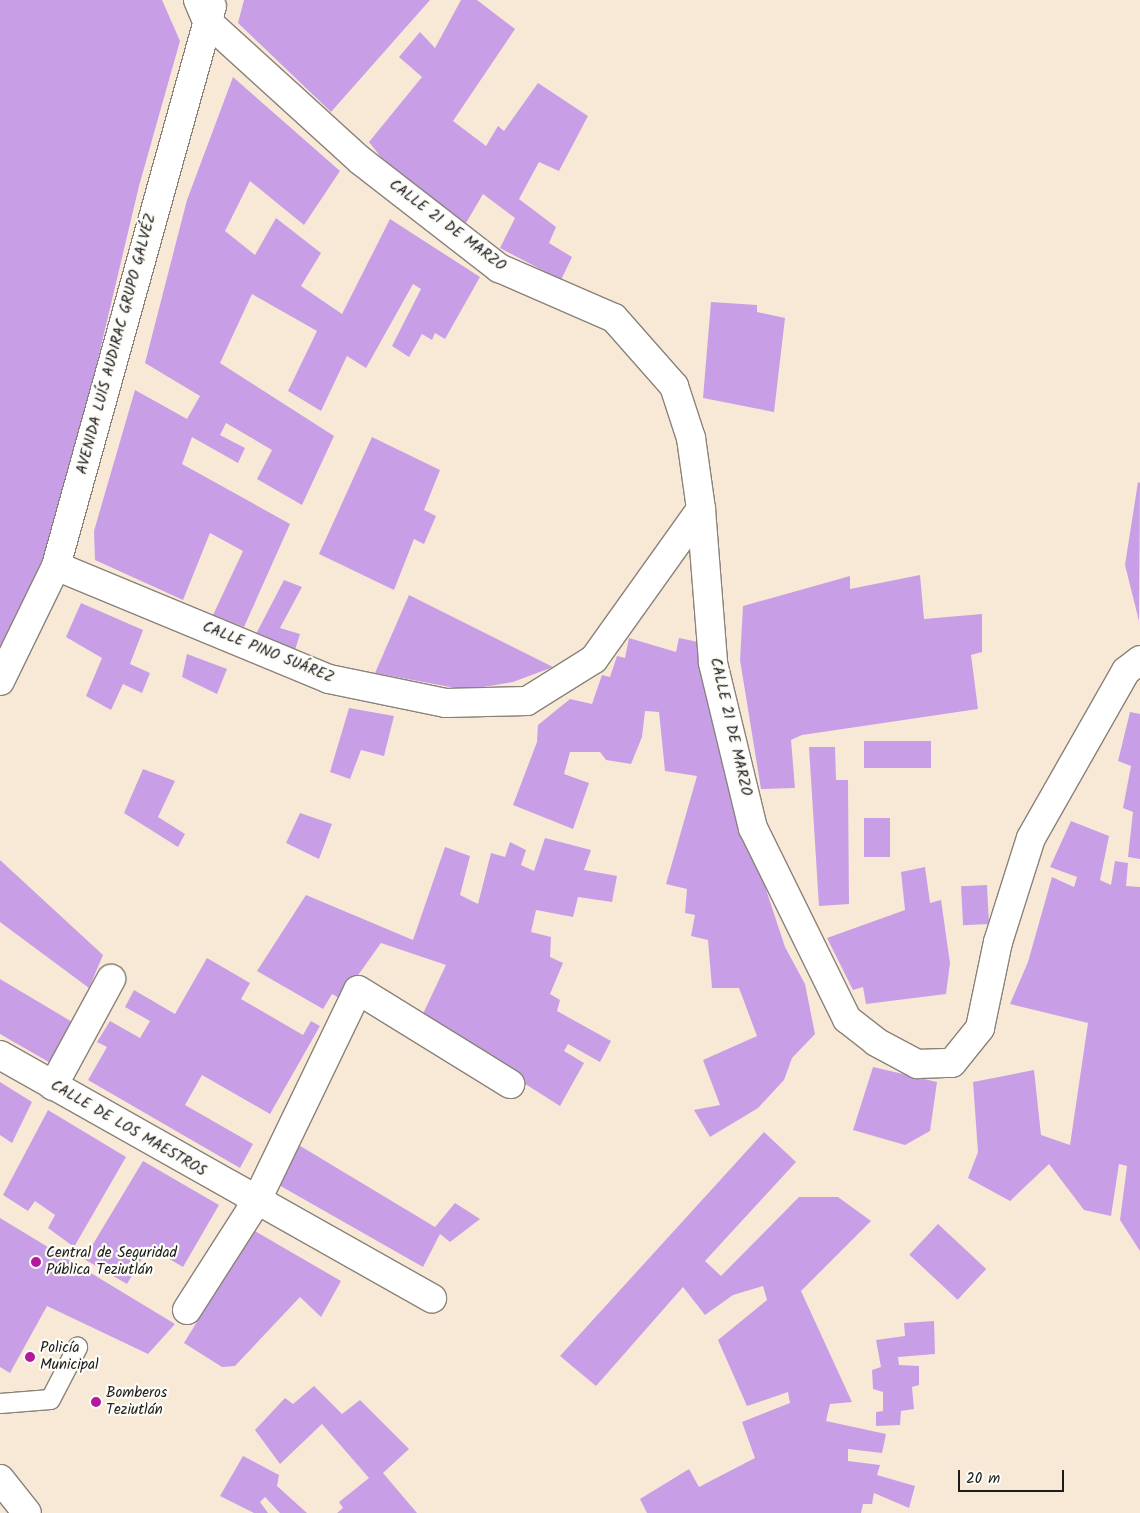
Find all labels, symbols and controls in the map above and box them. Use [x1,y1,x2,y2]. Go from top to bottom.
street label: CALLE 21 DE MARZO [385,176,509,276]
street label: AVENIDA LUÍS AUDIRAC GRUPO GALVÉZ [73,212,161,476]
street label: CALLE PINO SUÁREZ [200,618,336,688]
street label: CALLE 21 DE MARZO [705,656,755,798]
street label: CALLE DE LOS MAESTROS [47,1077,209,1181]
place label: Central de Seguridad Pública Teziutlán [46,1244,177,1279]
marker: Central de Seguridad Pública Teziutlán [30,1256,42,1268]
place label: Policía Municipal [40,1339,99,1374]
marker: Policía Municipal [24,1351,36,1363]
place label: Bomberos Teziutlán [106,1384,167,1419]
marker: Bomberos Teziutlán [90,1396,102,1408]
scale bar [960,1460,1066,1492]
text: 20 m [966,1467,1000,1491]

